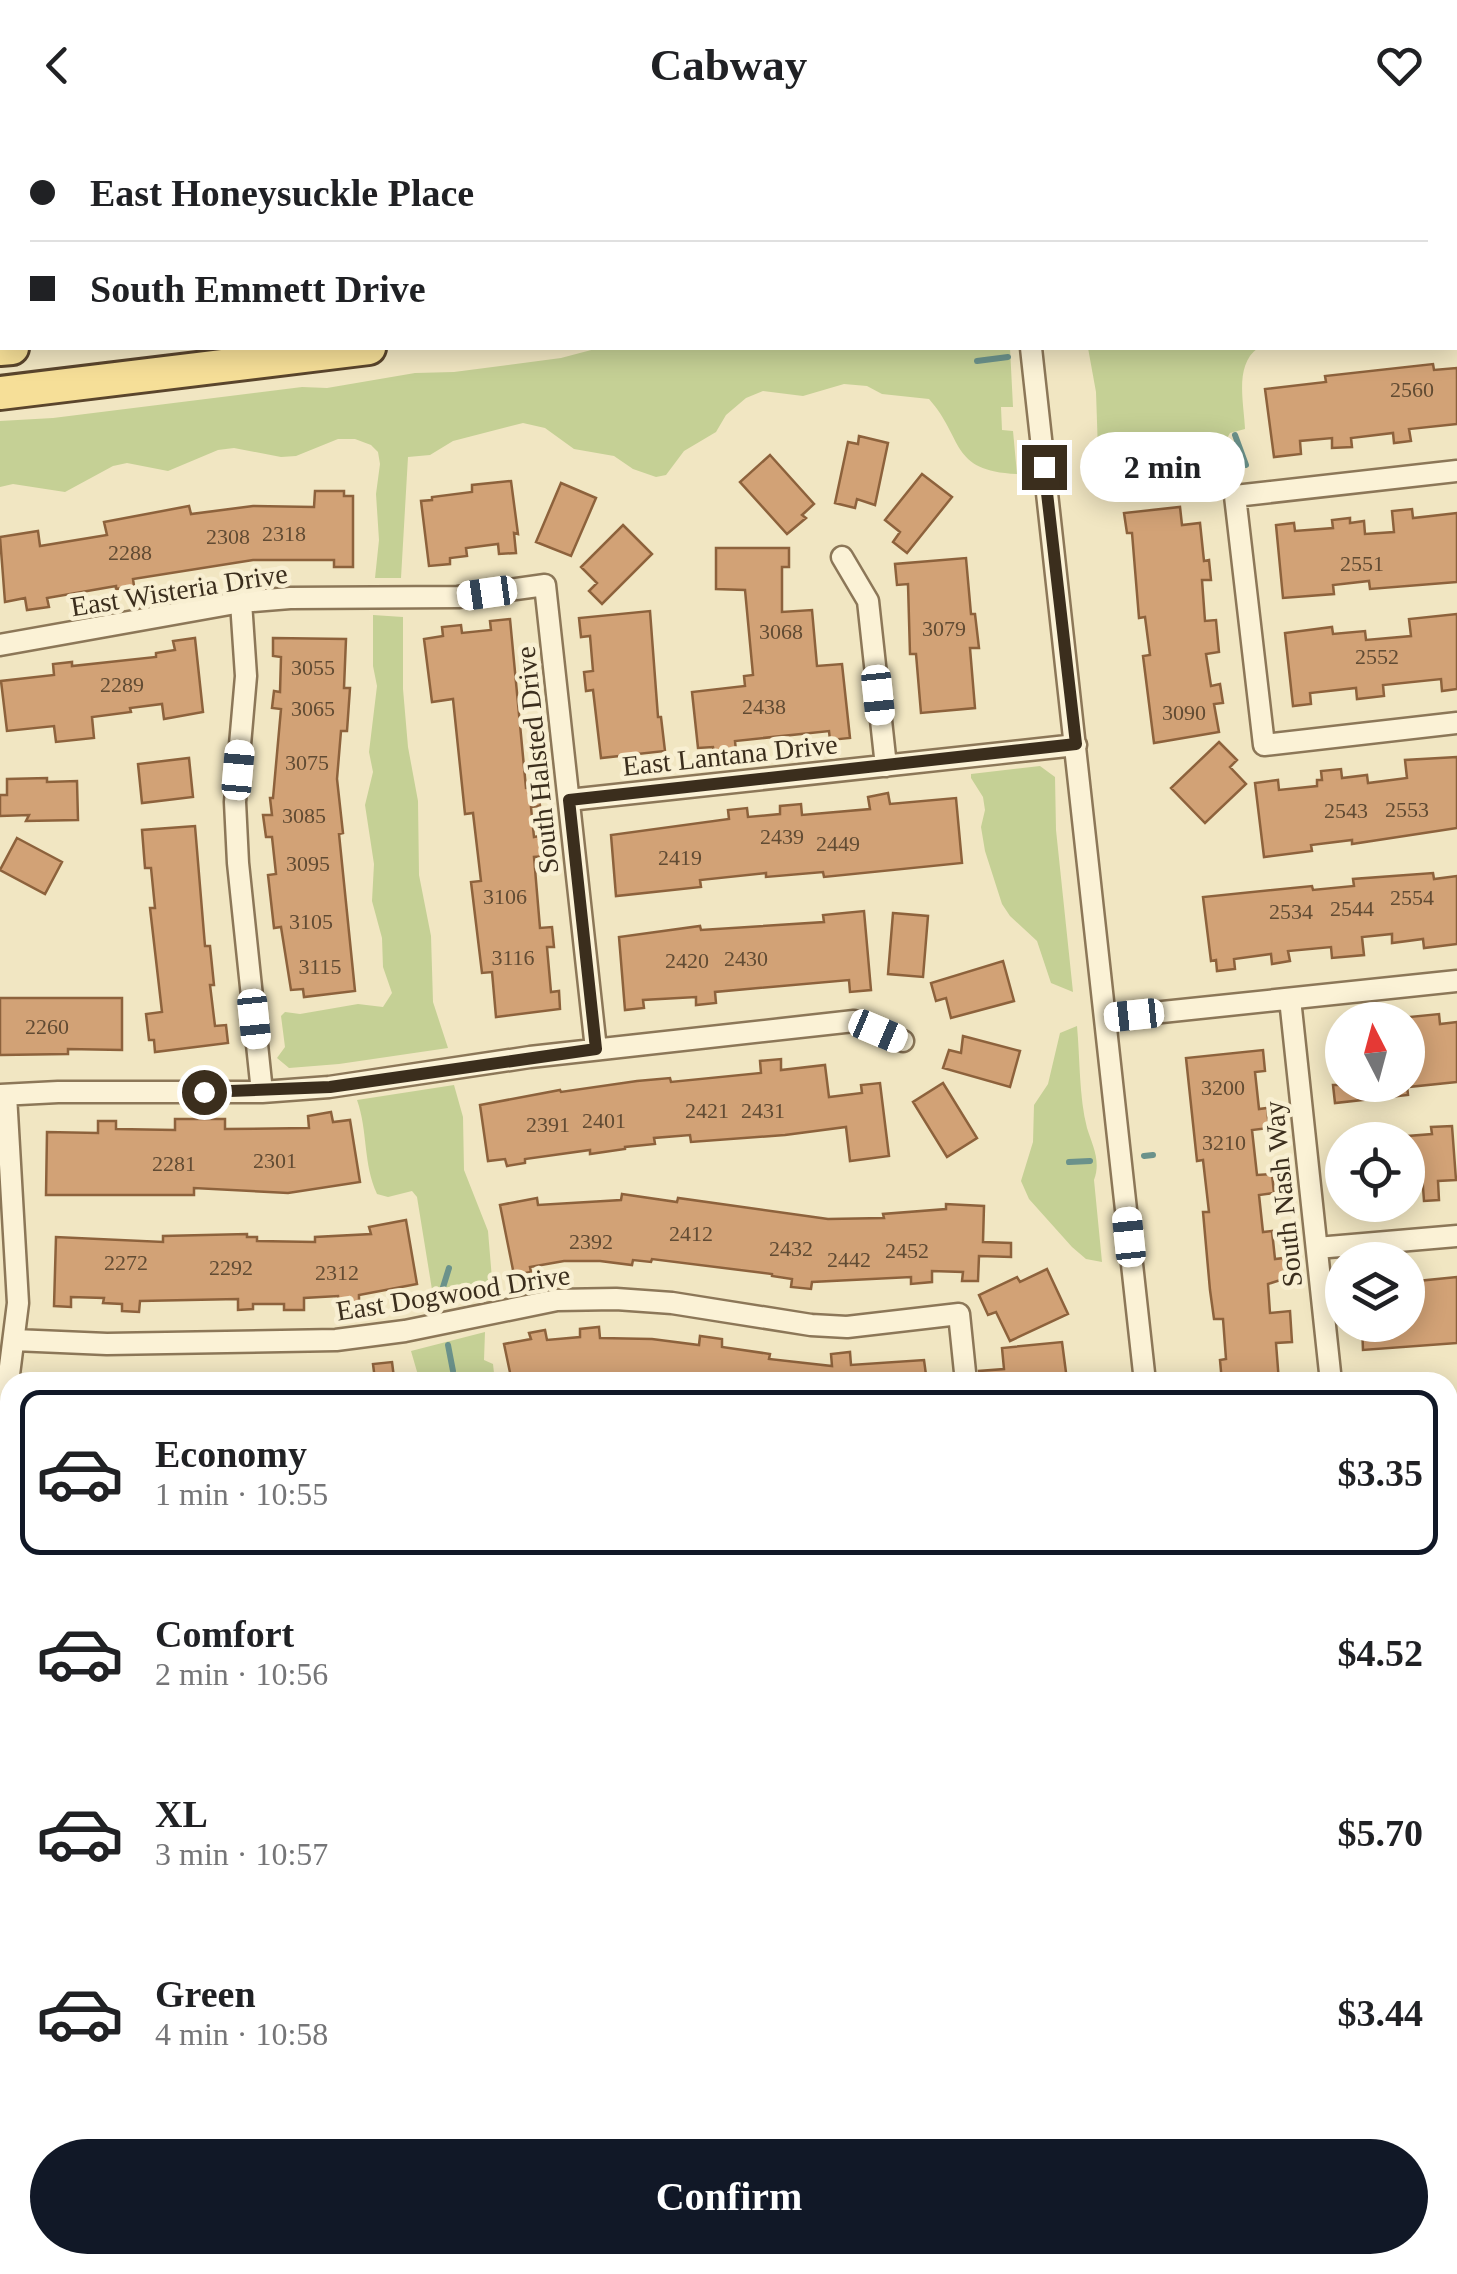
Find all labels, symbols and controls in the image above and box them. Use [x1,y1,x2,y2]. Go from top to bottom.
icon: back [30,38,85,93]
icon: heart [1372,38,1427,93]
text: Cabway [650,40,807,90]
text: East Honeysuckle Place [90,172,474,214]
text: South Emmett Drive [90,268,426,310]
house number: 2560 [1390,377,1434,402]
callout: 2 min [1079,432,1244,502]
route end [1022,445,1067,490]
text: 2 min [1124,449,1201,485]
house number: 2318 [262,521,306,546]
house number: 2308 [206,524,250,549]
house number: 2288 [108,540,152,565]
house number: 2551 [1340,551,1384,576]
street label: East Wisteria Drive [68,558,290,622]
car [455,574,519,612]
house number: 3079 [922,616,966,641]
house number: 3068 [759,619,803,644]
house number: 2552 [1355,644,1399,669]
street label: South Halsted Drive [510,645,564,875]
house number: 3055 [291,655,335,680]
car [860,664,896,726]
house number: 2289 [100,672,144,697]
house number: 2438 [742,694,786,719]
house number: 3065 [291,696,335,721]
house number: 3090 [1162,700,1206,725]
street label: East Lantana Drive [621,728,839,782]
car [220,739,256,801]
house number: 3075 [285,750,329,775]
house number: 2553 [1385,797,1429,822]
house number: 2543 [1324,798,1368,823]
house number: 3085 [282,803,326,828]
house number: 2439 [760,824,804,849]
house number: 2449 [816,831,860,856]
house number: 2419 [658,845,702,870]
house number: 3095 [286,851,330,876]
house number: 3106 [483,884,527,909]
house number: 2554 [1390,885,1434,910]
house number: 2544 [1330,896,1374,921]
house number: 2534 [1269,899,1313,924]
house number: 3105 [289,909,333,934]
house number: 3116 [491,945,535,970]
house number: 2430 [724,946,768,971]
house number: 2420 [665,948,709,973]
house number: 3115 [298,954,342,979]
car [236,988,272,1050]
car [1103,997,1165,1033]
north arrow [1325,1002,1425,1102]
map controls [1325,1002,1425,1342]
car [845,1005,911,1057]
house number: 2260 [25,1014,69,1039]
route start [182,1070,227,1115]
house number: 3200 [1201,1075,1245,1100]
house number: 2421 [685,1098,729,1123]
house number: 2431 [741,1098,785,1123]
street label: South Nash Way [1258,1099,1308,1289]
house number: 2401 [582,1108,626,1133]
house number: 2391 [526,1112,570,1137]
button: locate [1325,1122,1425,1222]
house number: 3210 [1202,1130,1246,1155]
house number: 2301 [253,1148,297,1173]
house number: 2281 [152,1151,196,1176]
car [1111,1206,1147,1268]
house number: 2412 [669,1221,713,1246]
house number: 2392 [569,1229,613,1254]
house number: 2432 [769,1236,813,1261]
house number: 2452 [885,1238,929,1263]
button: layers [1325,1242,1425,1342]
house number: 2442 [827,1247,871,1272]
house number: 2272 [104,1250,148,1275]
house number: 2292 [209,1255,253,1280]
street label: East Dogwood Drive [334,1259,572,1327]
house number: 2312 [315,1260,359,1285]
icon: car [35,1428,125,1518]
text: Economy [155,1433,307,1475]
text: $3.35 [1338,1452,1423,1494]
text: 1 min · 10:55 [155,1476,328,1512]
icon: car [35,1608,125,1698]
text: Comfort [155,1613,294,1655]
text: $4.52 [1338,1632,1423,1674]
text: 2 min · 10:56 [155,1656,328,1692]
icon: car [35,1788,125,1878]
text: XL [155,1793,208,1835]
text: $5.70 [1338,1812,1423,1854]
text: 3 min · 10:57 [155,1836,328,1872]
icon: car [35,1968,125,2058]
text: Green [155,1973,256,2015]
text: $3.44 [1338,1992,1423,2034]
text: 4 min · 10:58 [155,2016,328,2052]
button: Confirm [30,2139,1428,2254]

